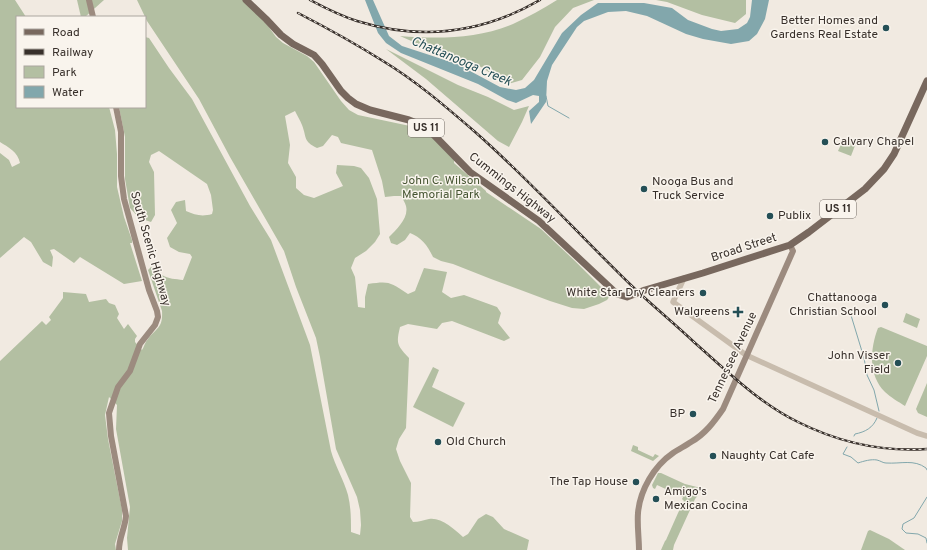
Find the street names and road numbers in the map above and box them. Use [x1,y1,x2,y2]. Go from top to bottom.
road number: US 11 [408,119,444,137]
street label: Cummings Highway [465,149,559,227]
street label: South Scenic Highway [126,190,174,308]
road number: US 11 [820,200,856,218]
street label: Broad Street [709,230,779,266]
street label: Tennessee Avenue [705,310,761,406]

